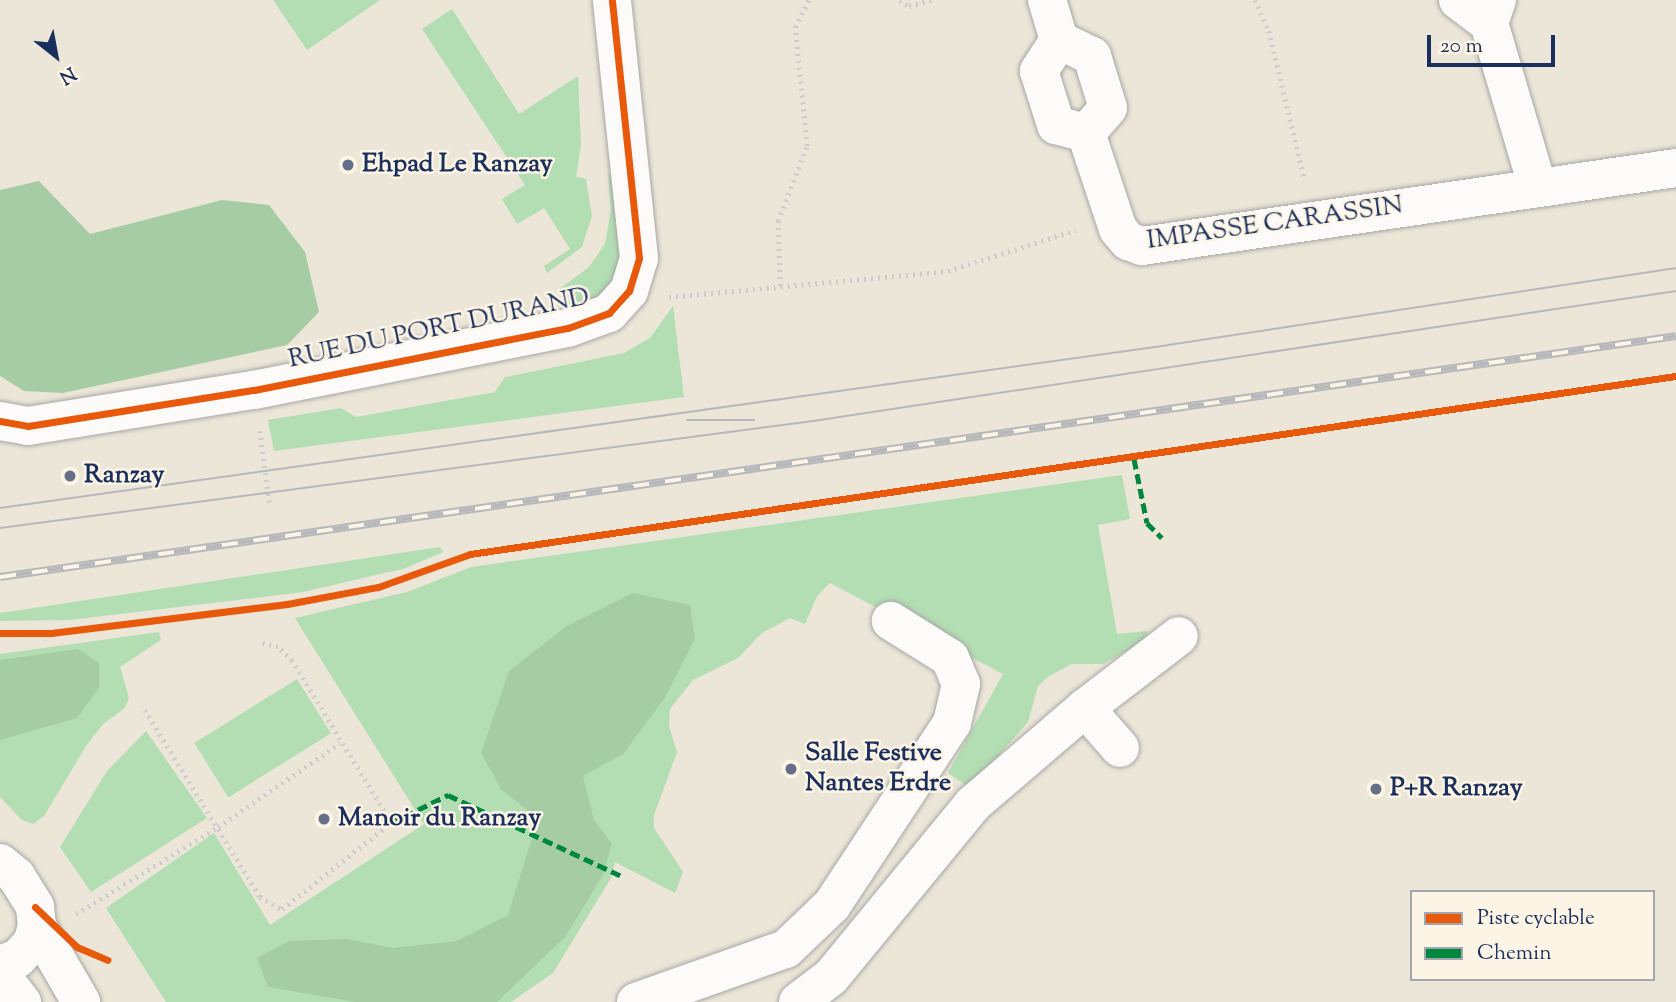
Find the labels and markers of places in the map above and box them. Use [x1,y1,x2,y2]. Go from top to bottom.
place label: Ehpad Le Ranzay [362,149,553,181]
marker: Ehpad Le Ranzay [340,157,356,173]
place label: Ranzay [84,460,164,492]
marker: Ranzay [62,468,78,484]
place label: Salle Festive Nantes Erdre [805,738,951,800]
marker: Salle Festive Nantes Erdre [783,761,799,777]
place label: P+R Ranzay [1390,773,1523,805]
marker: P+R Ranzay [1368,781,1384,797]
place label: Manoir du Ranzay [338,803,541,835]
marker: Manoir du Ranzay [316,811,332,827]

